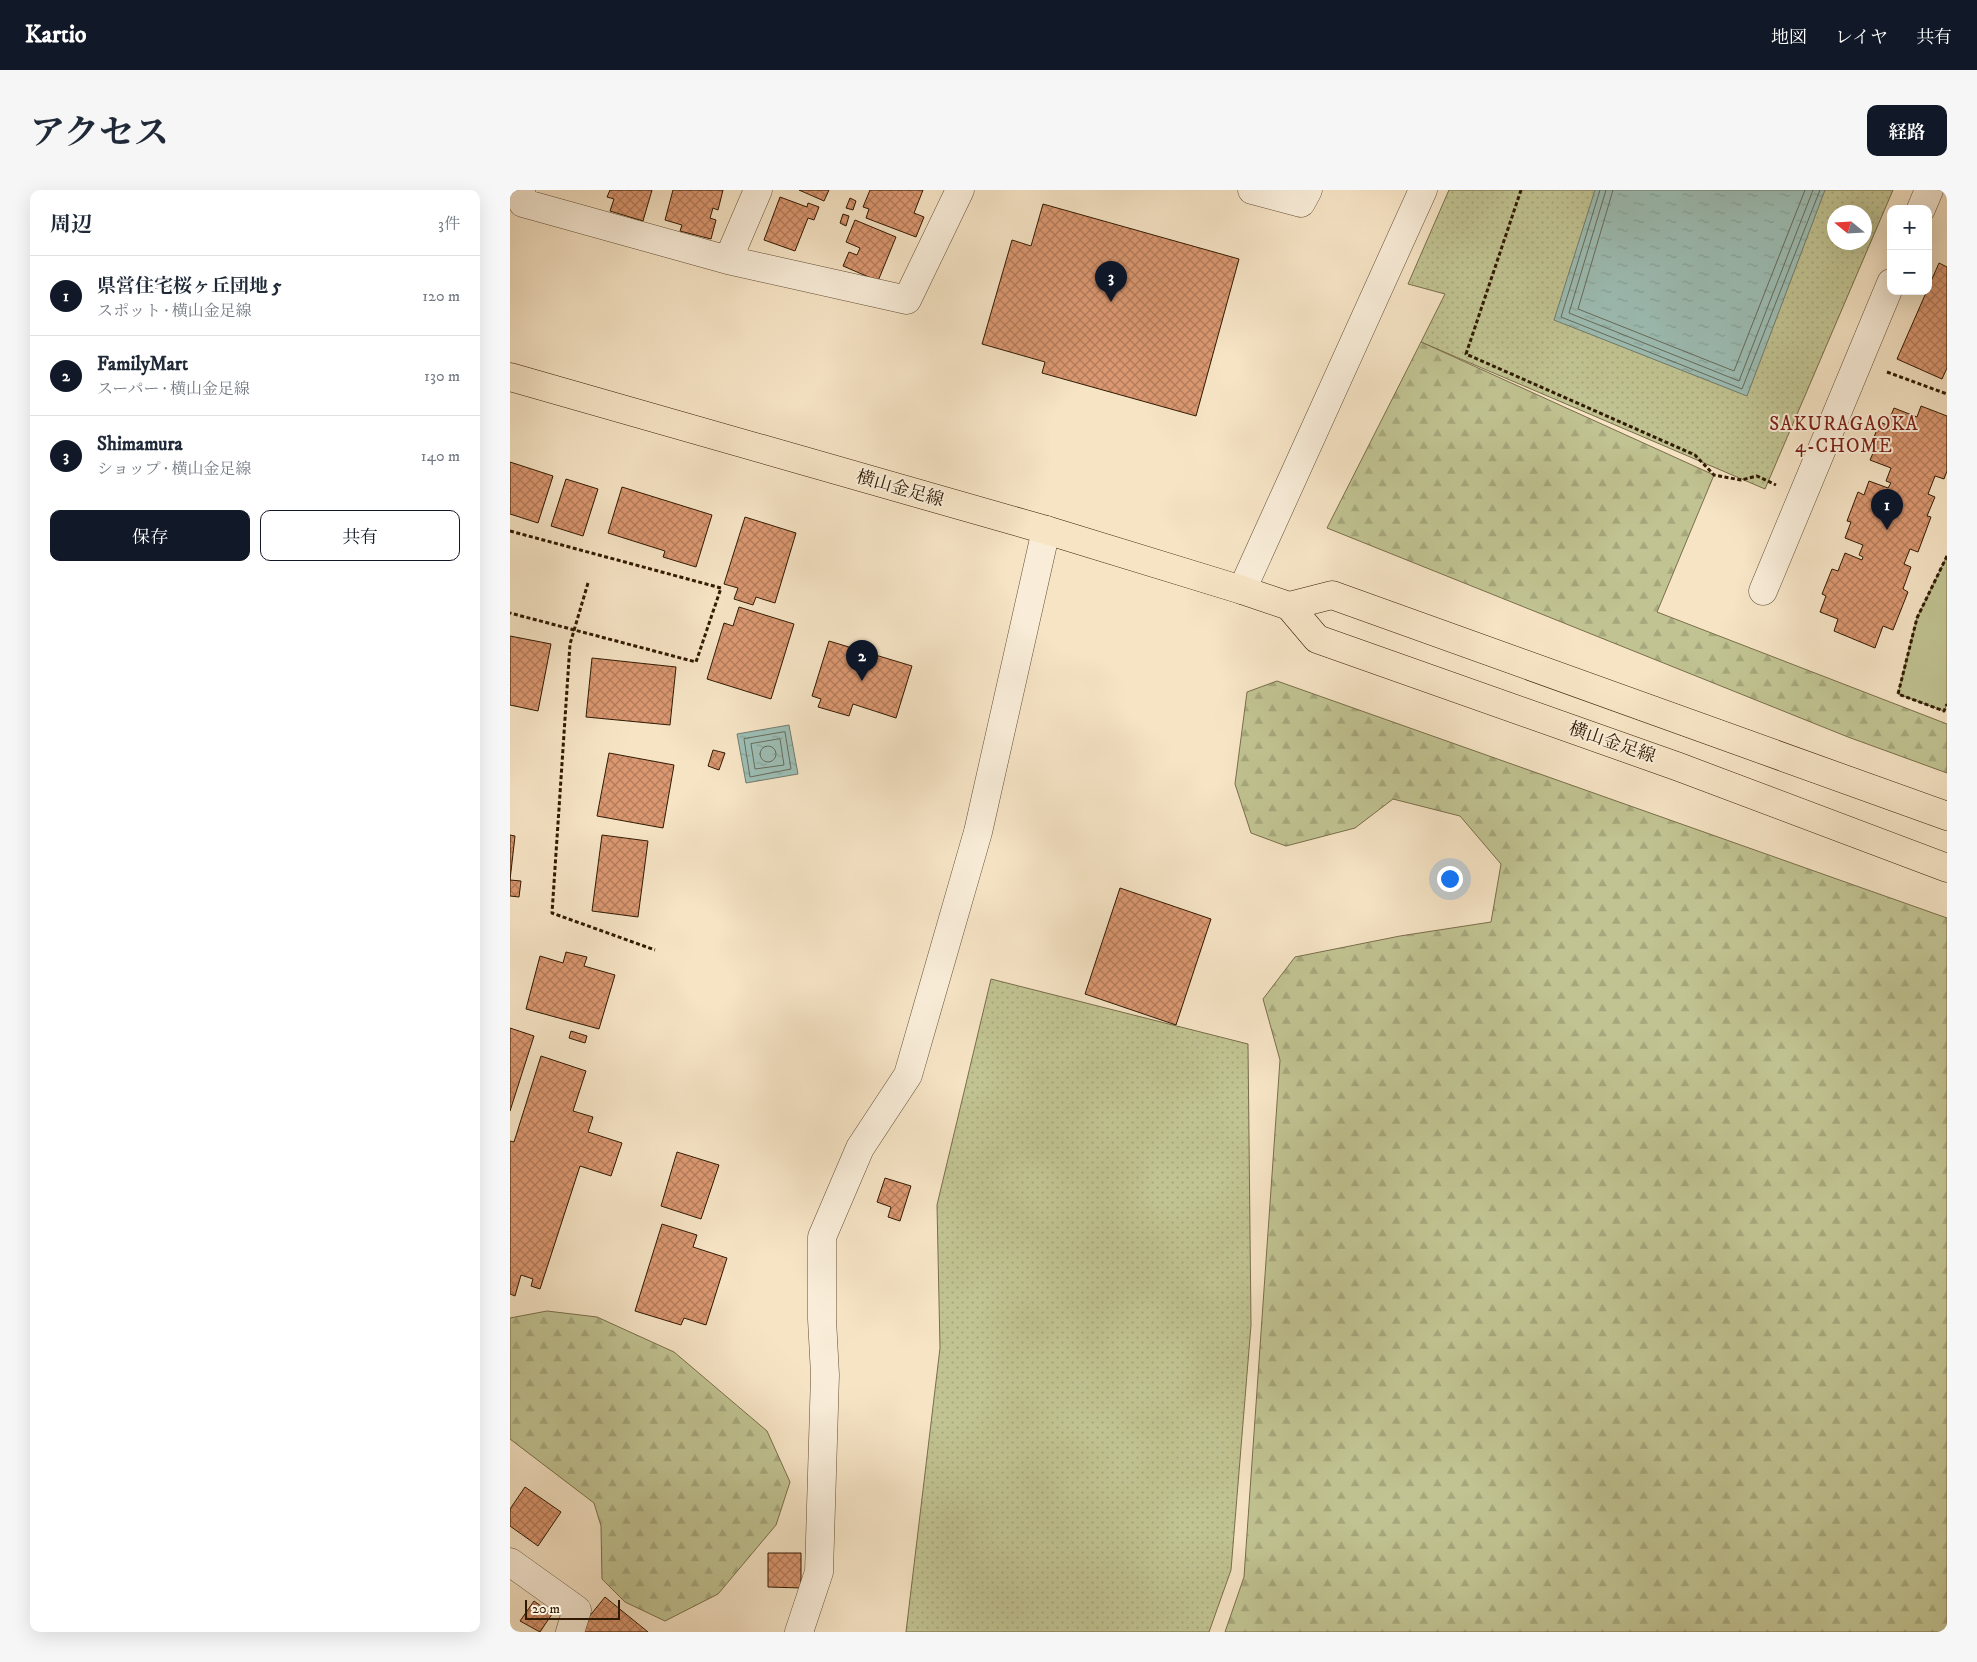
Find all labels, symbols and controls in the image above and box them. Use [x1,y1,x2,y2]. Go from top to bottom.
text: Kartio [25,20,87,50]
text: 地図 [1771,27,1807,49]
text: レイヤ [1835,27,1888,49]
text: 共有 [1916,27,1952,49]
button: 経路 [1867,105,1947,156]
text: アクセス [30,112,169,156]
north arrow [1827,205,1872,250]
map controls [1887,205,1932,295]
button: + [1887,205,1932,250]
text: 周辺 [50,212,92,238]
text: 3件 [438,214,460,234]
button: − [1887,250,1932,295]
pin: 3 [1095,261,1127,302]
text: 県営住宅桜ヶ丘団地 5 [97,275,282,298]
text: 1 [63,286,69,306]
text: 120 m [422,286,460,306]
text: スポット · 横山金足線 [97,301,252,321]
text: FamilyMart [97,353,188,376]
text: 2 [62,366,70,386]
text: 130 m [424,366,460,386]
text: スーパー · 横山金足線 [97,379,250,399]
district label: SAKURAGAOKA 4-CHOME [1769,413,1919,458]
text: Shimamura [97,433,183,456]
text: 3 [63,446,69,466]
text: 140 m [421,446,460,466]
text: ショップ · 横山金足線 [97,459,251,479]
street label: 横山金足線 [854,466,946,512]
pin: 1 [1871,489,1903,530]
button: 保存 [50,510,250,561]
button: 共有 [260,510,460,561]
pin: 2 [846,640,878,681]
street label: 横山金足線 [1566,718,1658,768]
your location [1437,866,1463,892]
scale bar [525,1597,620,1620]
text: 20 m [532,1600,560,1618]

